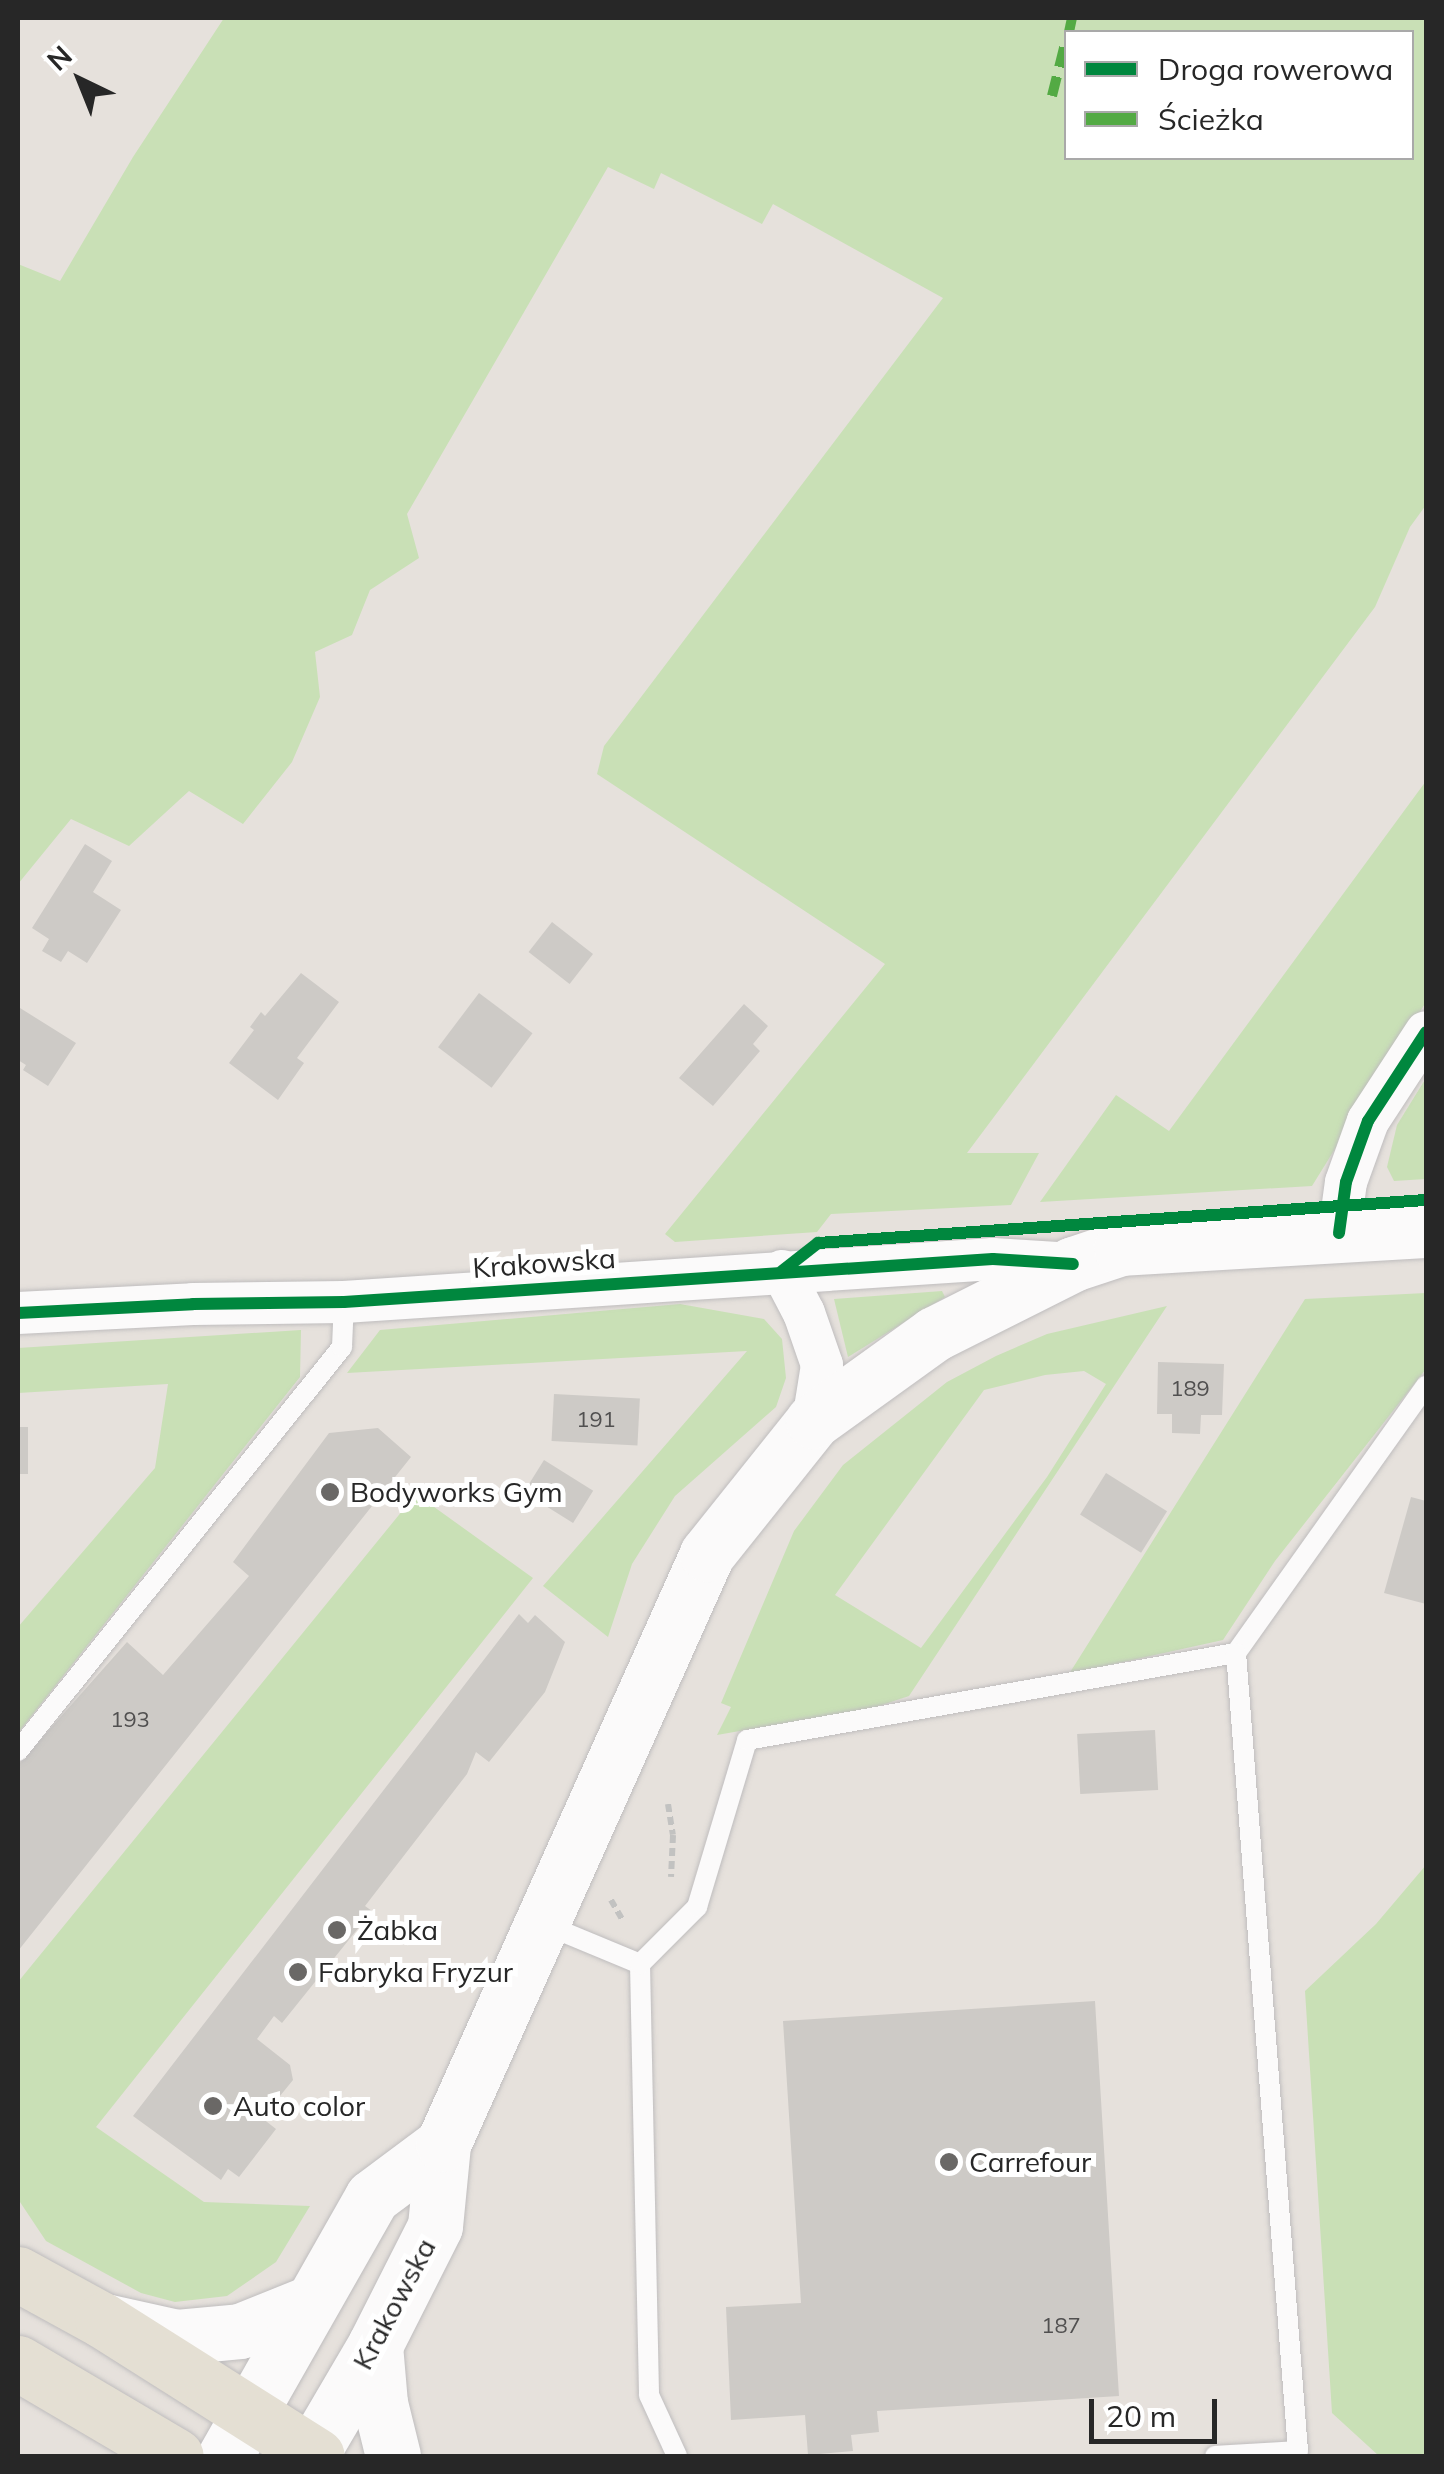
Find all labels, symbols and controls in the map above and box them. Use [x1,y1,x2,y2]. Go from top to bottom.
north arrow [30,30,130,130]
legend [1064,30,1414,160]
text: N [40,38,79,78]
text: Droga rowerowa [1158,50,1393,88]
text: Ścieżka [1158,100,1264,138]
street label: Krakowska [471,1241,617,1285]
house number: 189 [1170,1376,1210,1402]
house number: 191 [576,1407,616,1433]
place label: Bodyworks Gym [350,1475,563,1509]
marker: Bodyworks Gym [319,1481,341,1503]
house number: 193 [110,1707,150,1733]
place label: Żabka [357,1913,438,1947]
marker: Żabka [326,1919,348,1941]
place label: Fabryka Fryzur [318,1955,513,1989]
marker: Fabryka Fryzur [287,1961,309,1983]
place label: Auto color [233,2089,365,2123]
marker: Auto color [202,2095,224,2117]
place label: Carrefour [969,2145,1091,2179]
marker: Carrefour [938,2151,960,2173]
street label: Krakowska [345,2233,443,2375]
house number: 187 [1041,2313,1081,2339]
scale bar [1094,2379,1222,2441]
text: 20 m [1106,2397,1176,2435]

